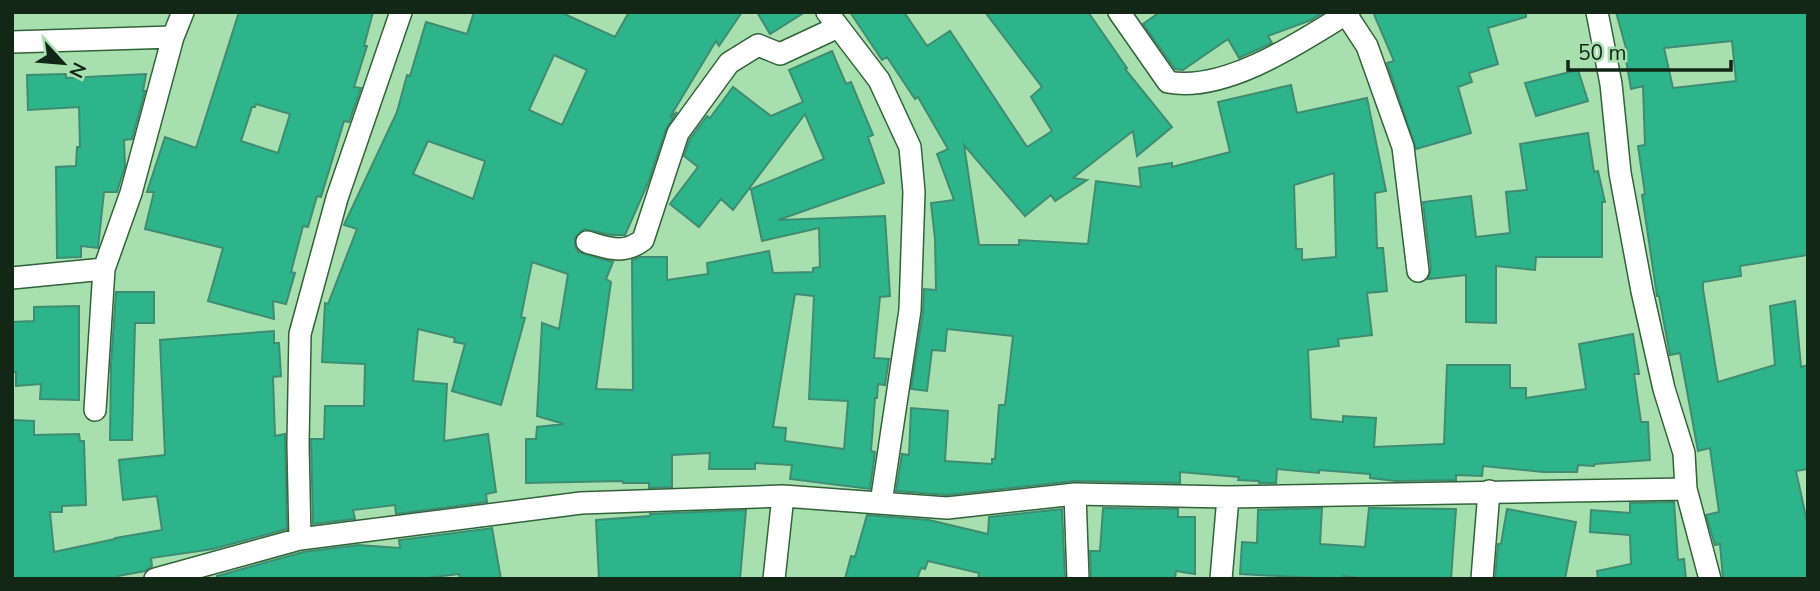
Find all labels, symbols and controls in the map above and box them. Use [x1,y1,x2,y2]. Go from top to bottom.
north arrow [28,28,98,98]
scale bar [1568,28,1731,72]
text: 50 m [1578,39,1627,67]
text: N [63,58,92,82]

